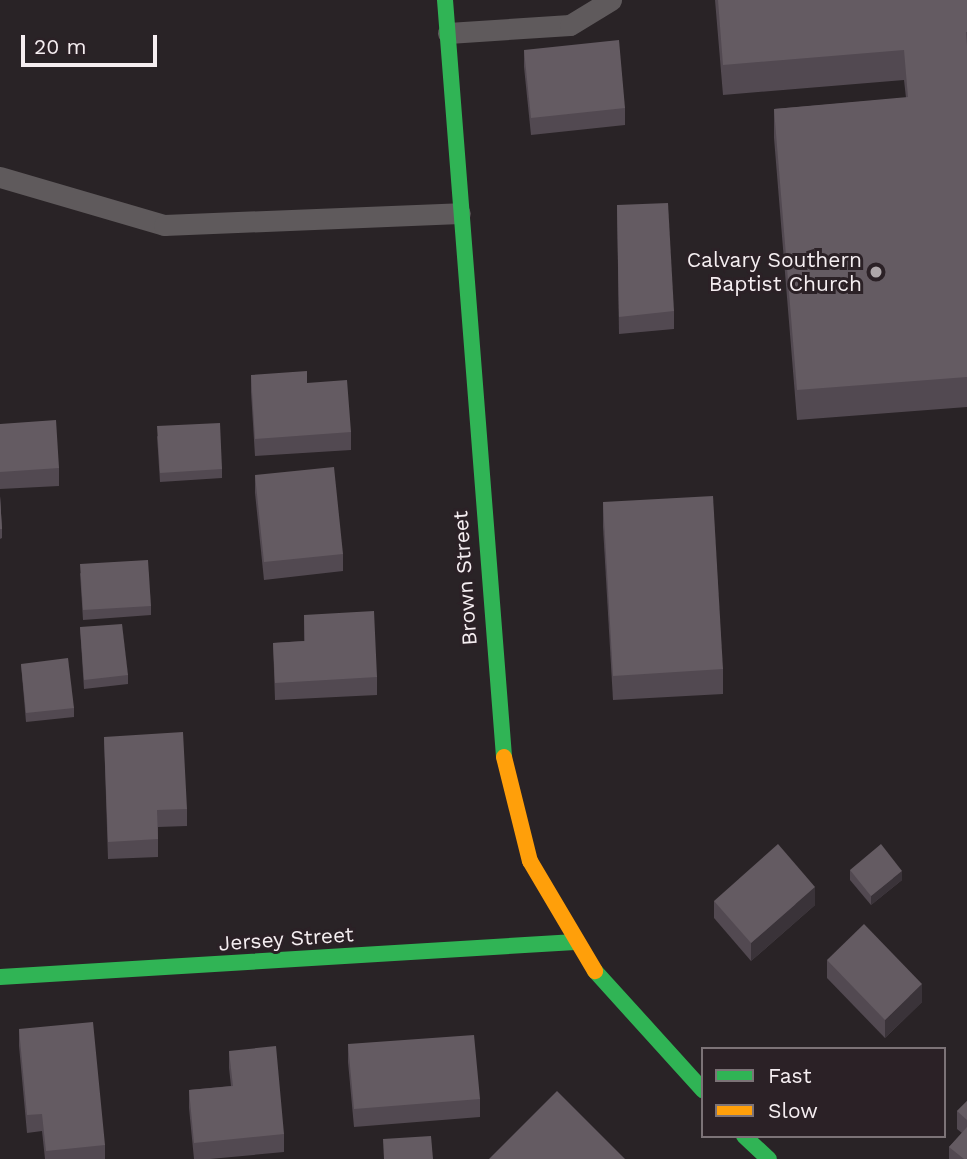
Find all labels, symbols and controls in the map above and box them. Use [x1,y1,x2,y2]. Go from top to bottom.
scale bar [24,21,161,65]
text: 20 m [34,34,86,59]
place label: Calvary Southern Baptist Church [686,247,862,297]
marker: Calvary Southern Baptist Church [868,264,884,280]
street label: Brown Street [448,510,482,646]
street label: Jersey Street [217,922,355,956]
legend [701,1047,946,1138]
text: Fast [768,1063,812,1088]
text: Slow [768,1098,818,1123]

